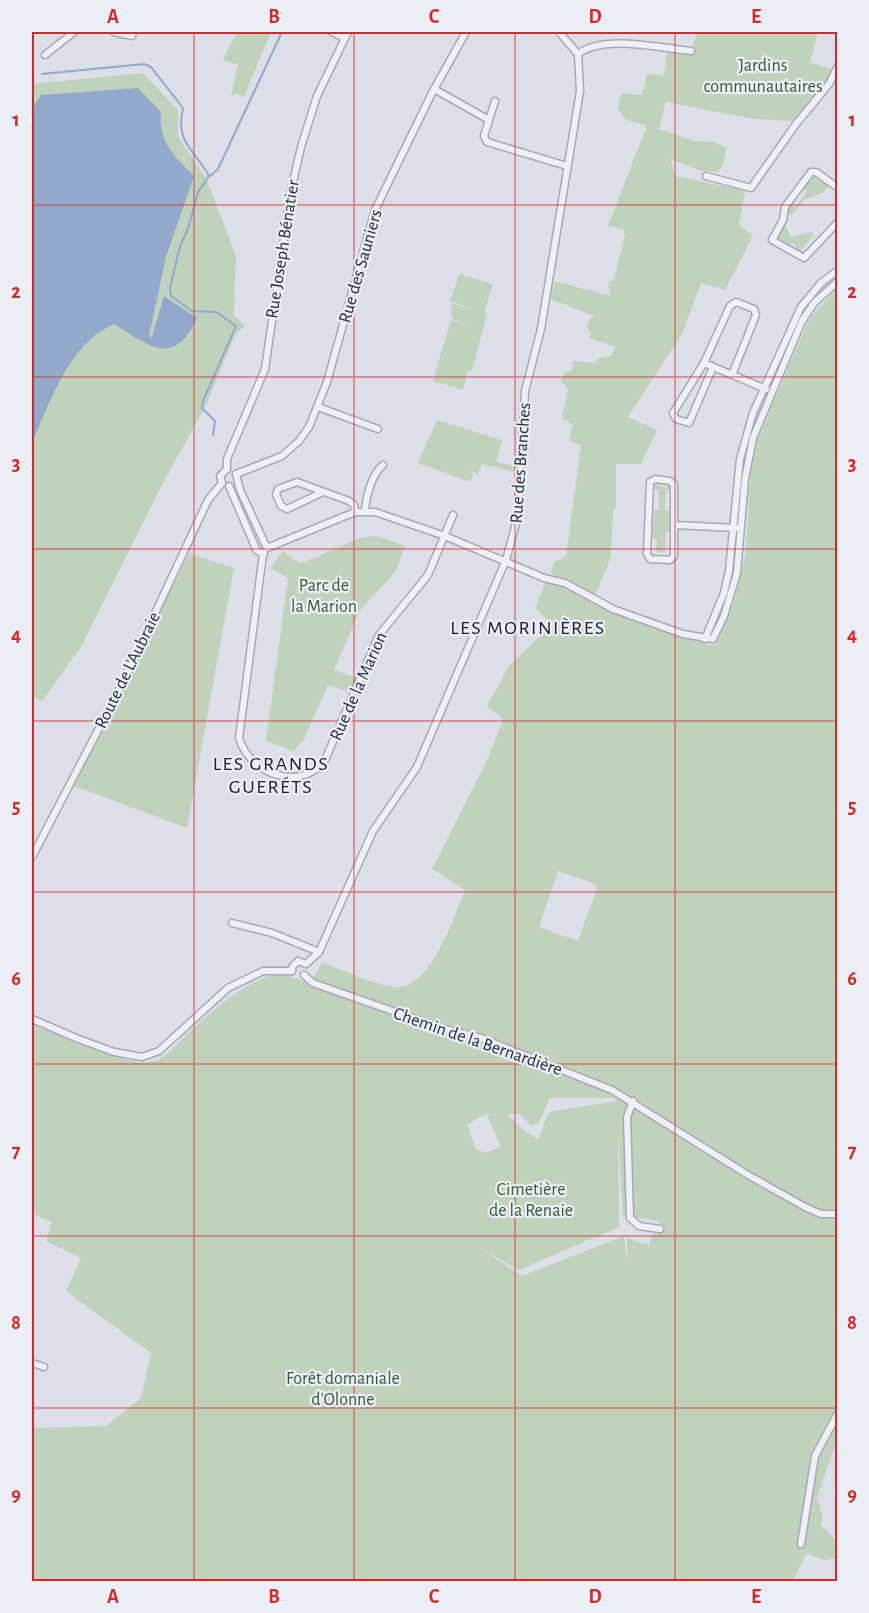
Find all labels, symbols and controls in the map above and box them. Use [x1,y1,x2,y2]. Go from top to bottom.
text: A [107,7,119,27]
text: B [268,7,280,27]
text: C [429,7,440,27]
text: D [588,7,602,27]
text: E [751,7,761,27]
park label: Jardins communautaires [703,57,823,96]
text: 1 [12,110,20,130]
text: 1 [848,110,856,130]
street label: Rue Joseph Bénatier [263,178,303,320]
street label: Rue des Sauniers [336,207,386,325]
text: 2 [11,282,21,302]
text: 2 [847,282,857,302]
street label: Rue des Branches [508,402,534,524]
text: 3 [12,454,20,474]
text: 3 [848,454,856,474]
park label: Parc de la Marion [291,577,357,616]
street label: Route de L'Aubraie [92,609,164,732]
district label: LES MORINIÈRES [450,617,606,638]
text: 4 [11,625,21,645]
text: 4 [847,625,857,645]
street label: Rue de la Marion [327,629,391,743]
district label: LES GRANDS GUERÉTS [213,754,329,797]
text: 5 [12,797,20,817]
text: 5 [848,797,856,817]
text: 6 [11,969,21,989]
text: 6 [847,969,857,989]
street label: Chemin de la Bernardière [391,1005,564,1079]
text: 7 [12,1141,21,1161]
text: 7 [848,1141,857,1161]
park label: Cimetière de la Renaie [489,1181,573,1220]
text: 8 [11,1313,21,1333]
text: 8 [847,1313,857,1333]
park label: Forêt domaniale d'Olonne [286,1370,400,1409]
text: 9 [11,1485,21,1505]
text: 9 [847,1485,857,1505]
text: A [107,1587,119,1607]
text: B [268,1587,280,1607]
text: C [429,1587,440,1607]
text: D [588,1587,602,1607]
text: E [751,1587,761,1607]

